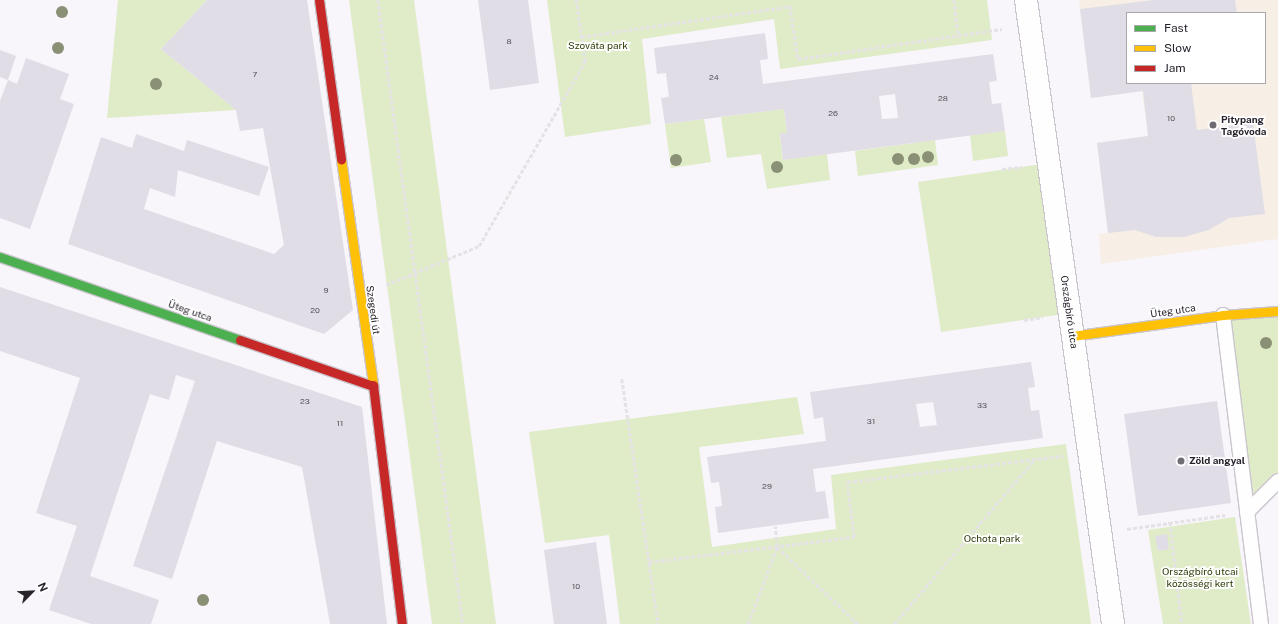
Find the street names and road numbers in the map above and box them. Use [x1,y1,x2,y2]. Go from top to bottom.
street label: Országbíró utca [1058,275,1080,349]
street label: Szegedi út [364,285,382,335]
street label: Üteg utca [166,298,214,324]
street label: Üteg utca [1150,302,1196,320]

